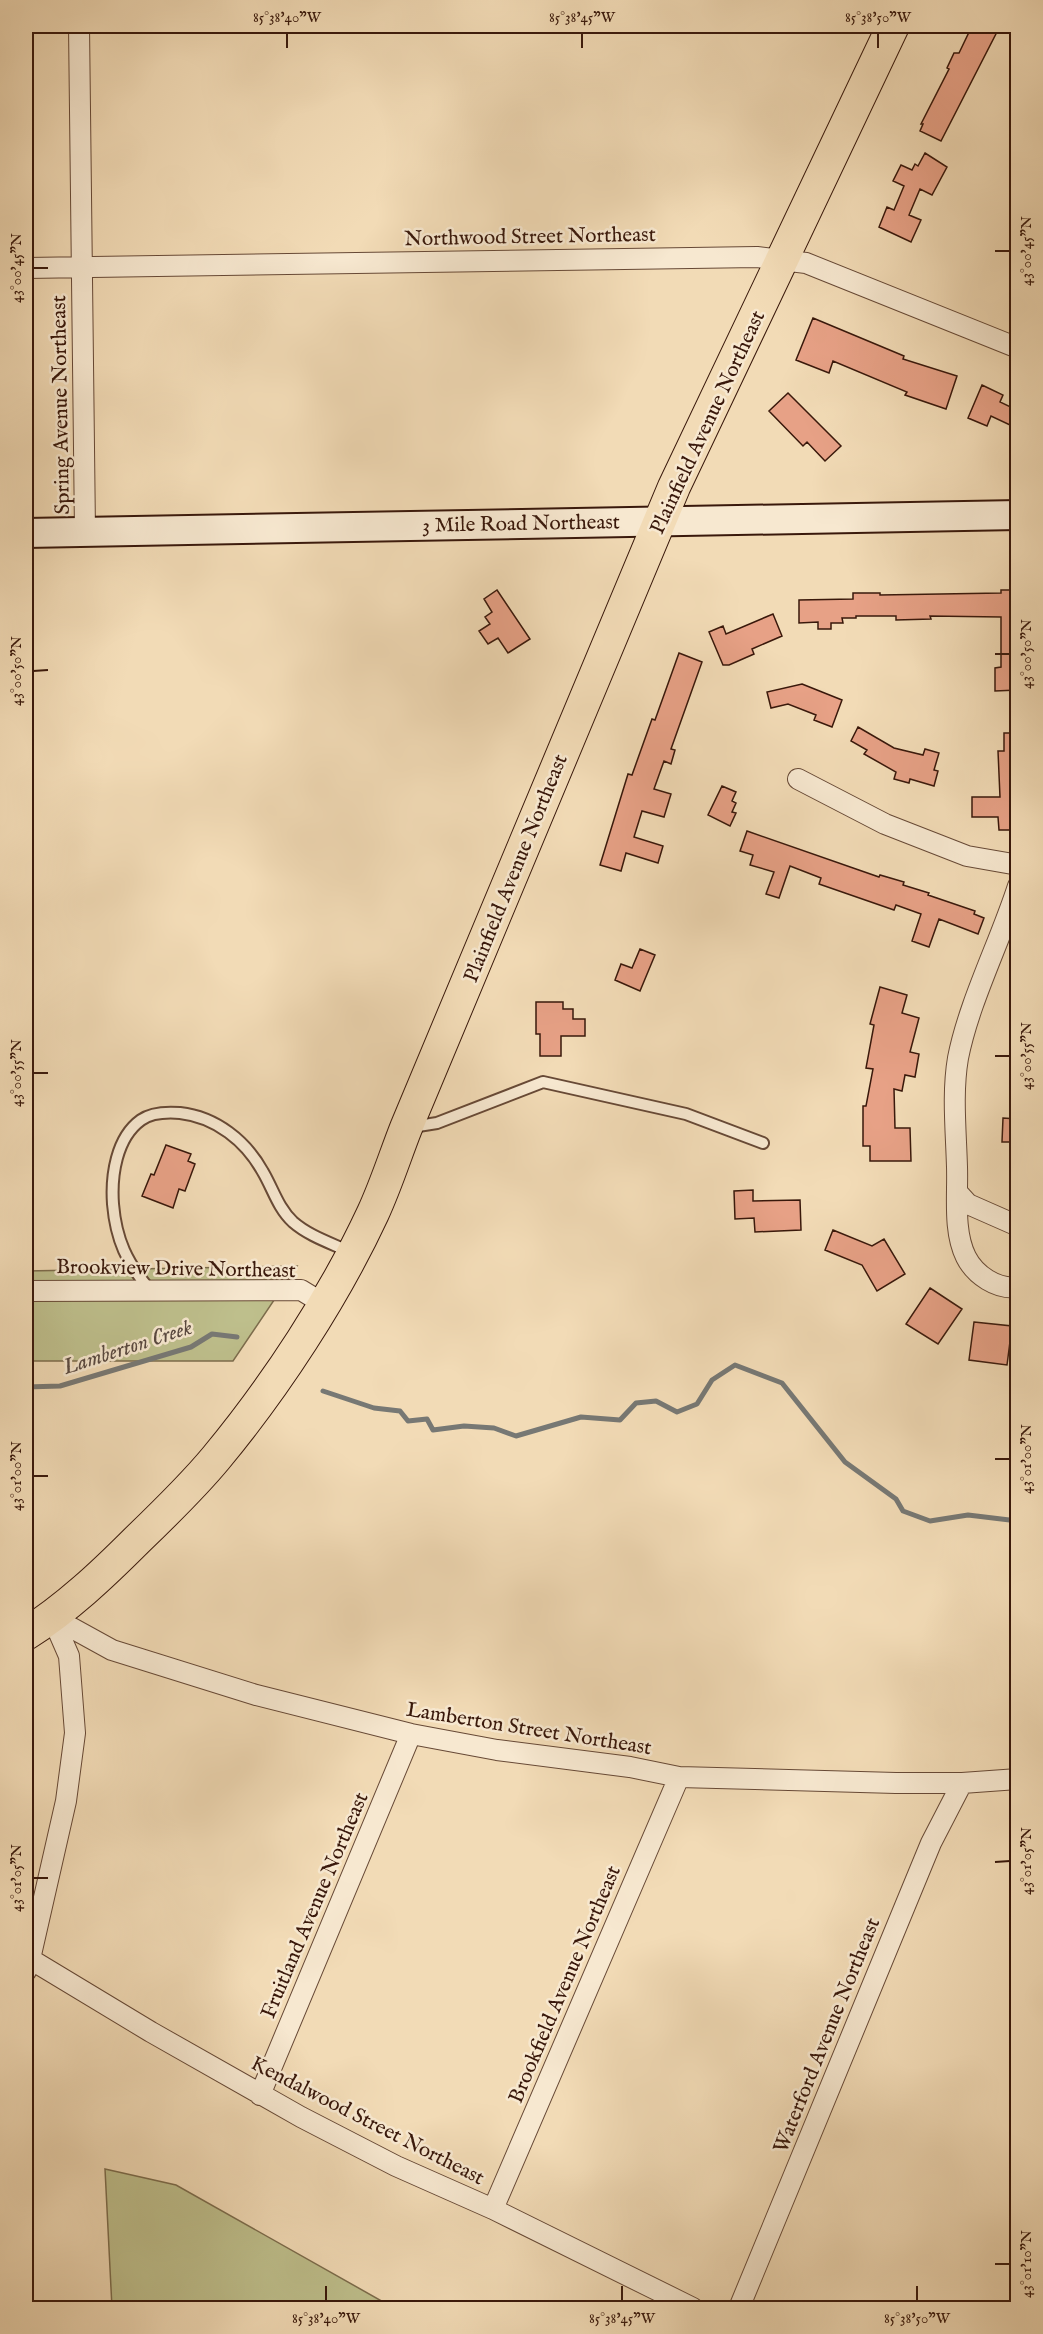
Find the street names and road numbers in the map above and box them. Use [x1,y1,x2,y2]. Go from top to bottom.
street label: Northwood Street Northeast [404,222,656,253]
street label: Spring Avenue Northeast [46,295,77,515]
street label: Plainfield Avenue Northeast [645,306,772,539]
street label: 3 Mile Road Northeast [422,509,620,540]
street label: Plainfield Avenue Northeast [458,750,575,987]
street label: Brookview Drive Northeast [56,1254,296,1285]
street label: Lamberton Street Northeast [404,1697,653,1762]
street label: Fruitland Avenue Northeast [255,1788,375,2023]
street label: Brookfield Avenue Northeast [503,1862,628,2108]
street label: Waterford Avenue Northeast [768,1914,887,2157]
street label: Kendalwood Street Northeast [246,2051,489,2192]

